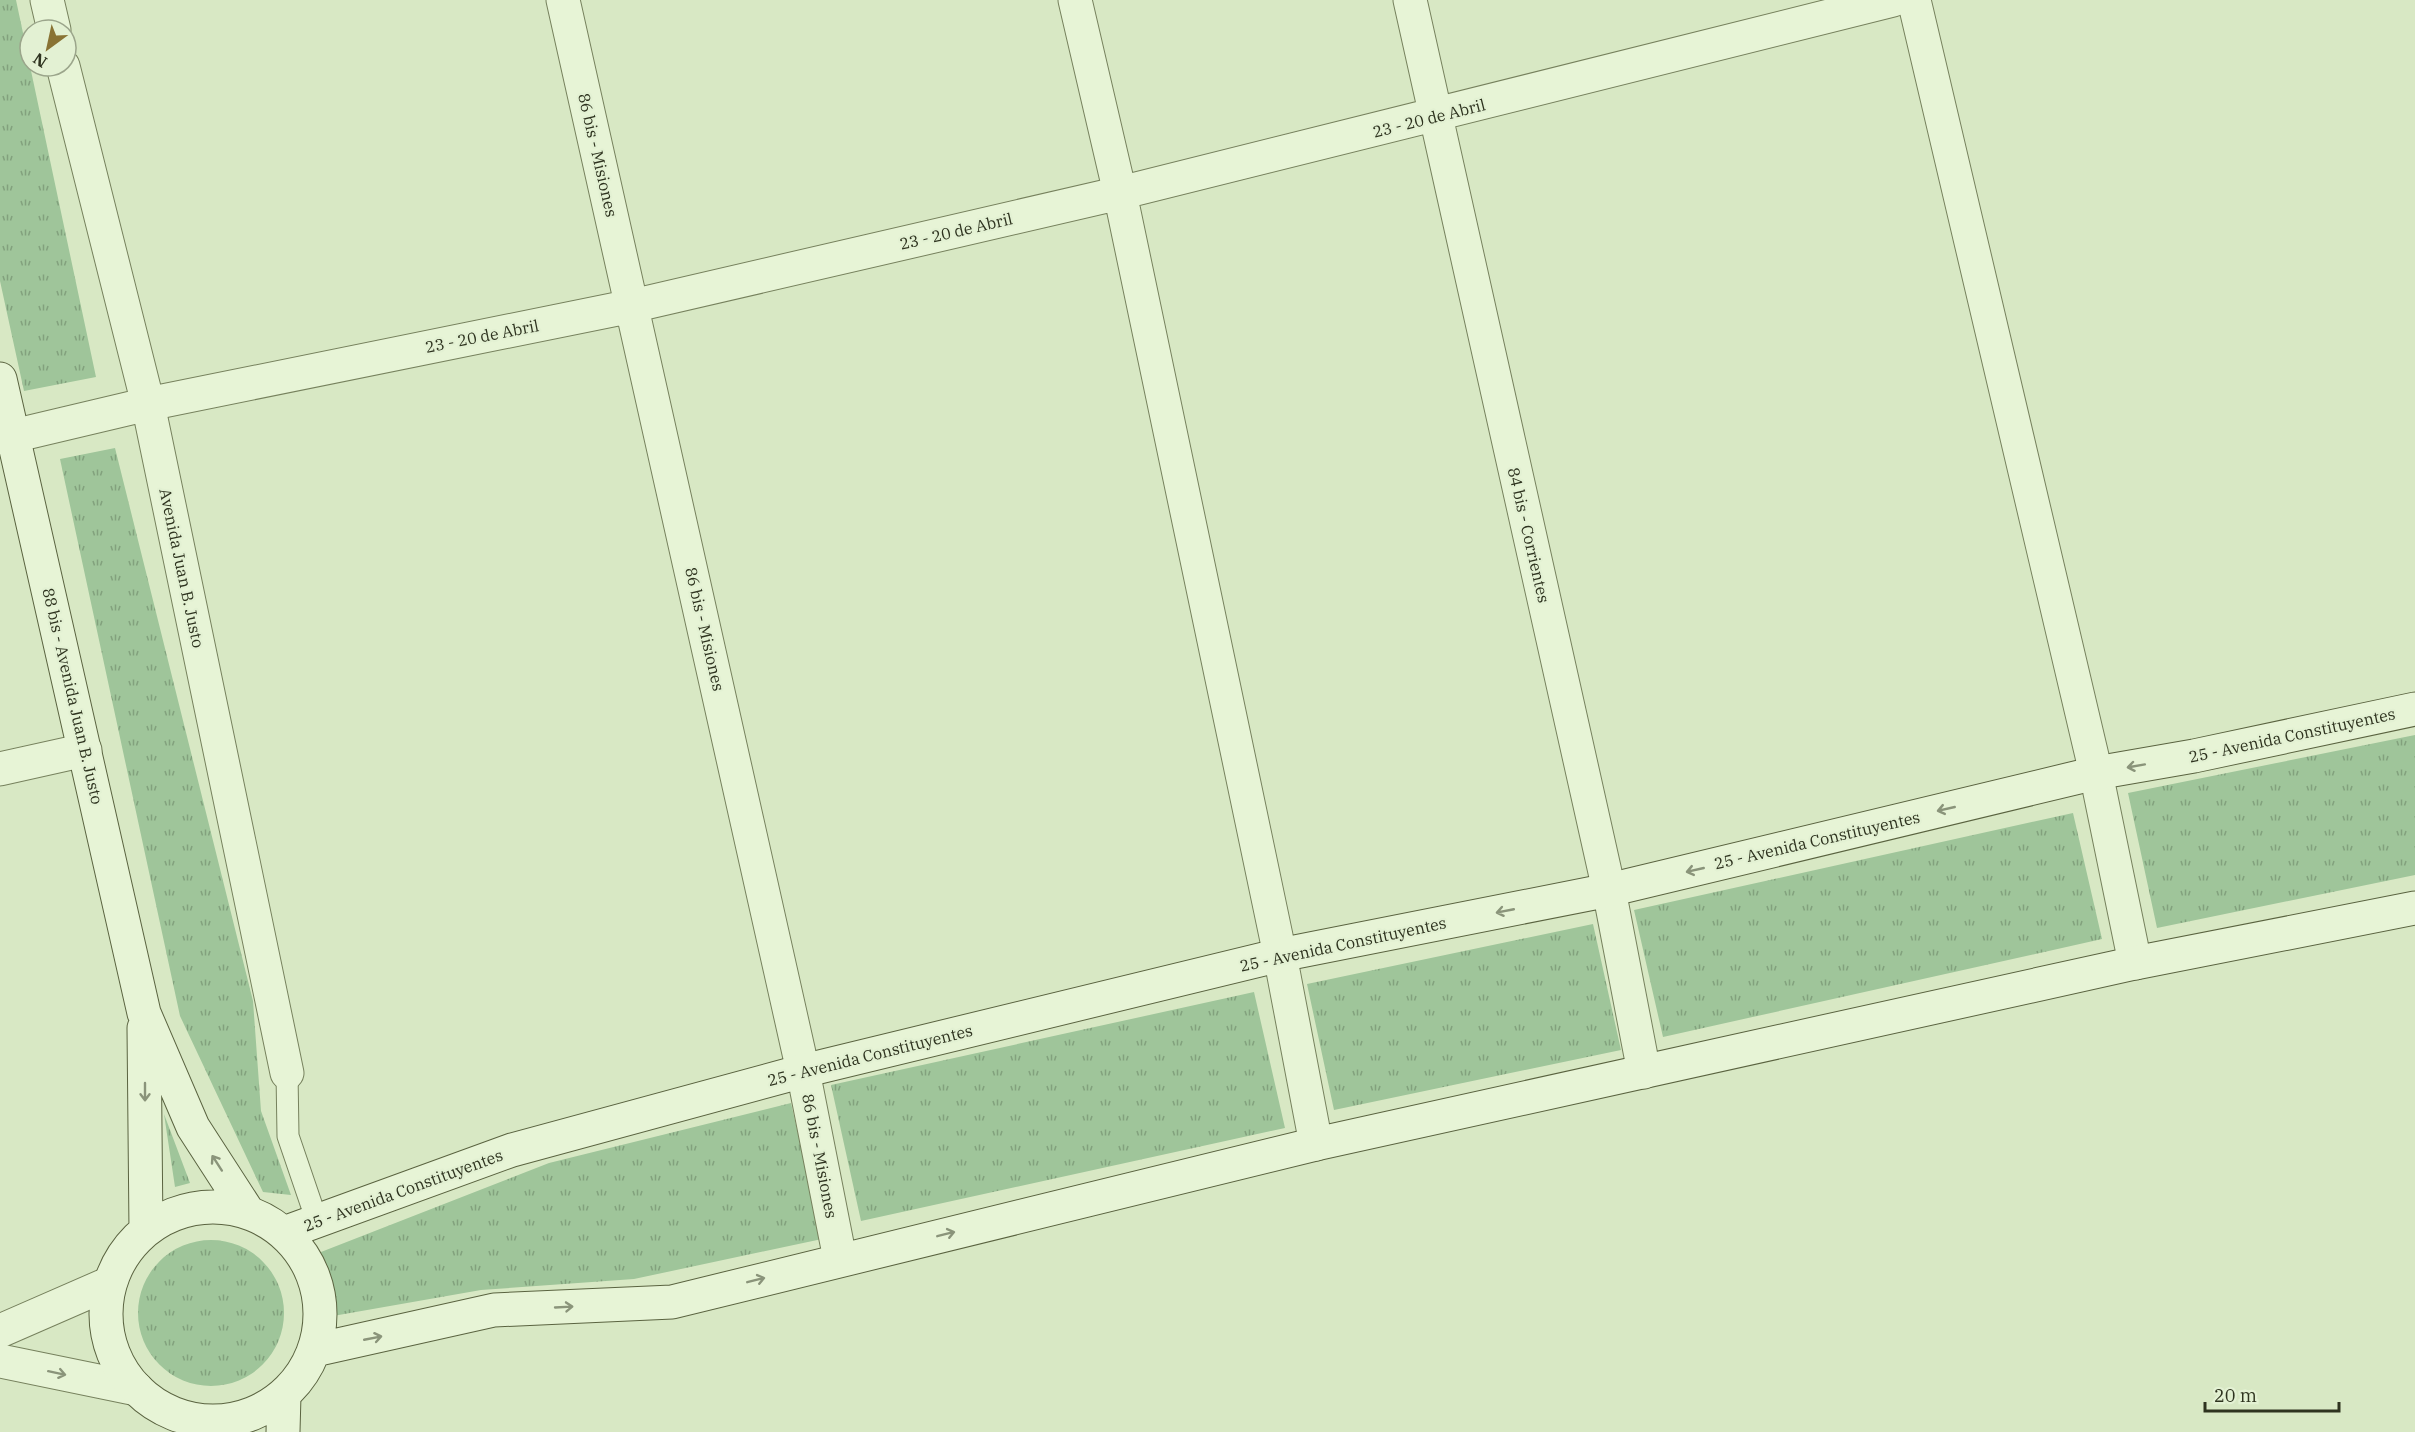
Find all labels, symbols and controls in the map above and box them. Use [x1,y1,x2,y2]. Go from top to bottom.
north arrow [18,18,78,78]
text: N [29,49,51,72]
street label: 86 bis - Misiones [574,91,622,219]
street label: 23 - 20 de Abril [1371,94,1488,142]
street label: 23 - 20 de Abril [898,208,1015,254]
street label: 23 - 20 de Abril [423,315,541,357]
street label: 84 bis - Corrientes [1504,465,1554,605]
street label: Avenida Juan B. Justo [155,486,209,650]
street label: 86 bis - Misiones [681,565,729,693]
street label: 88 bis - Avenida Juan B. Justo [38,586,108,806]
street label: 25 - Avenida Constituyentes [2187,703,2397,767]
one-way arrow [2127,761,2147,772]
one-way arrow [1937,804,1956,816]
street label: 25 - Avenida Constituyentes [1712,807,1922,873]
one-way arrow [1686,864,1705,876]
one-way arrow [1495,906,1515,917]
street label: 25 - Avenida Constituyentes [1238,912,1448,976]
street label: 25 - Avenida Constituyentes [765,1020,975,1090]
one-way arrow [139,1082,151,1102]
street label: 86 bis - Misiones [798,1092,842,1220]
street label: 25 - Avenida Constituyentes [301,1145,505,1235]
one-way arrow [210,1155,222,1172]
one-way arrow [936,1227,955,1239]
one-way arrow [747,1274,766,1286]
one-way arrow [554,1301,574,1312]
one-way arrow [362,1332,382,1343]
one-way arrow [48,1367,67,1379]
scale bar [2205,1375,2338,1413]
text: 20 m [2214,1384,2257,1407]

